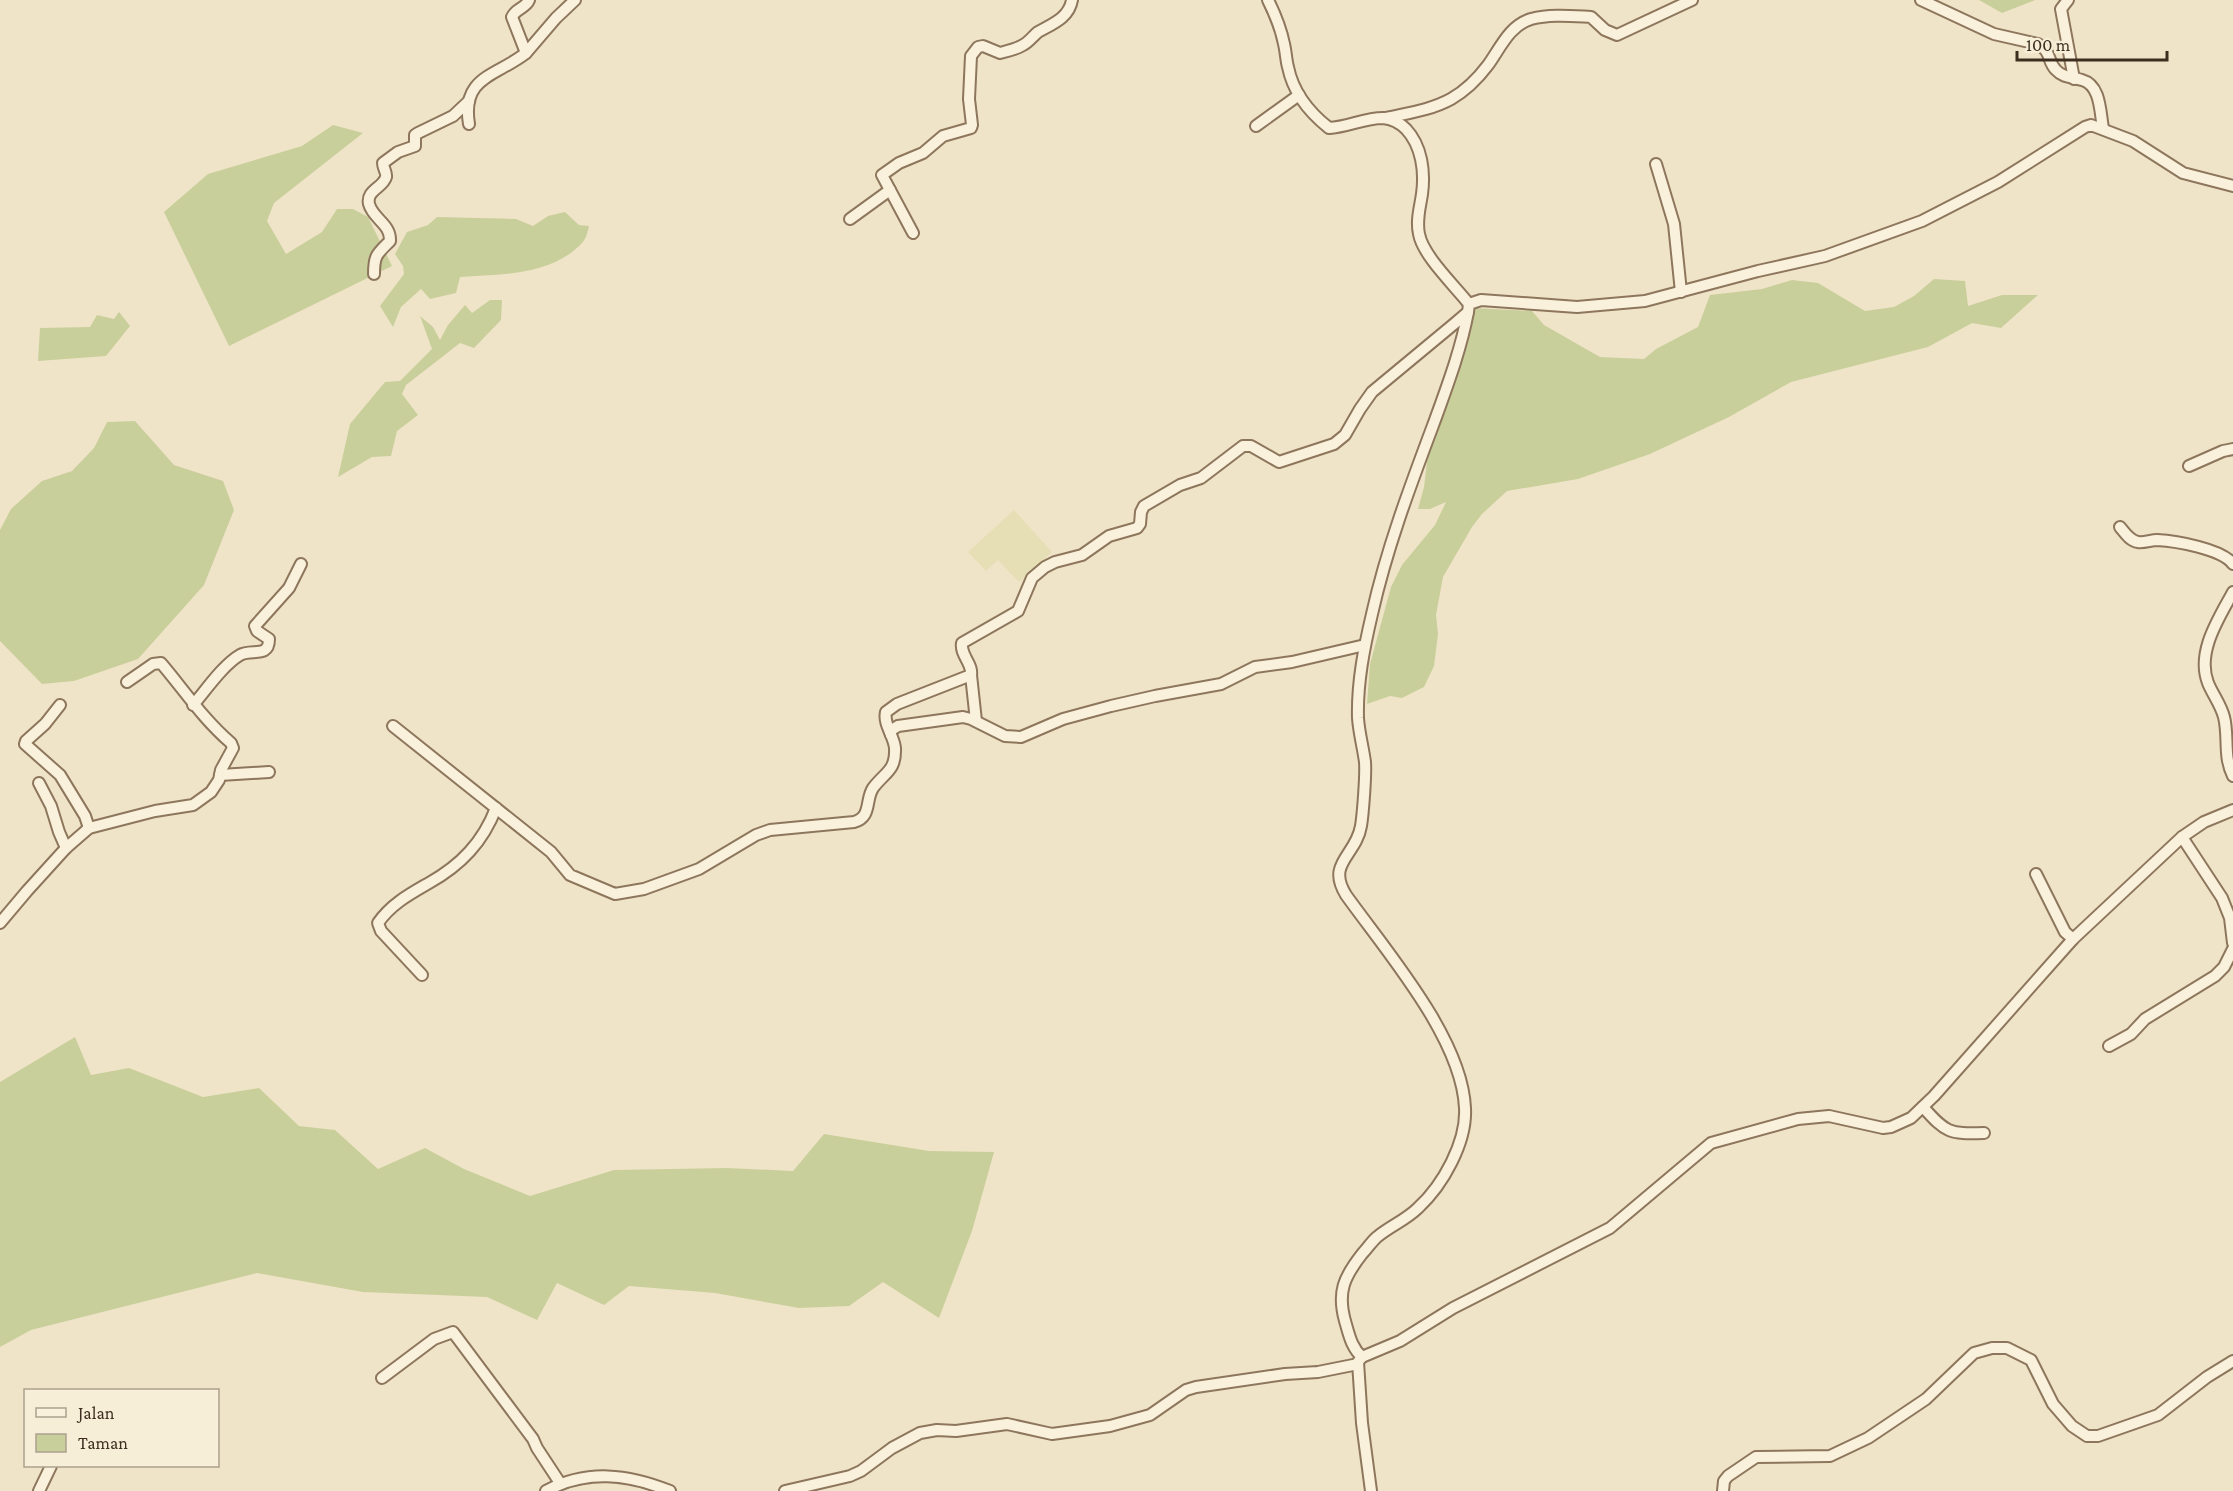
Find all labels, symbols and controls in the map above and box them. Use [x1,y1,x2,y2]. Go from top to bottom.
scale bar [2017,24,2167,62]
text: 100 m [2026,35,2071,55]
legend [24,1389,219,1467]
text: Jalan [76,1403,115,1423]
text: Taman [78,1433,128,1453]

